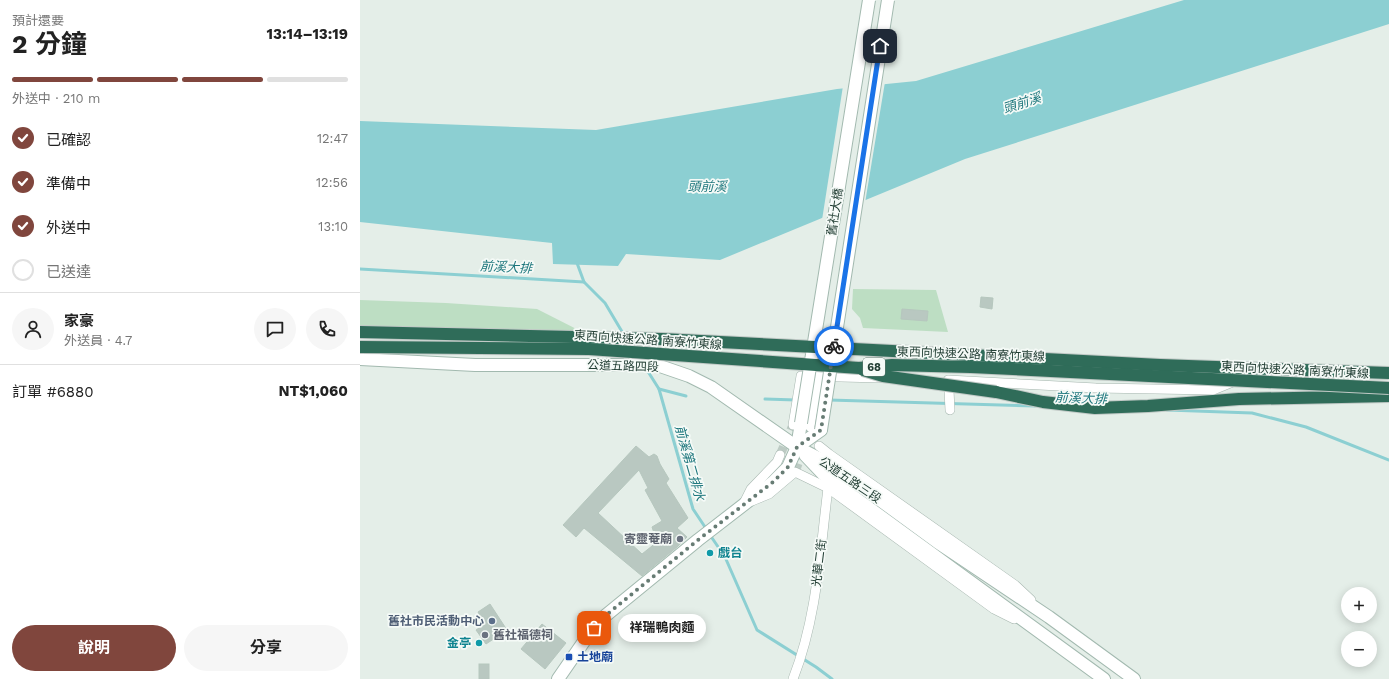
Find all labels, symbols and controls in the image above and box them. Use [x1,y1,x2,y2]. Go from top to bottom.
text: 預計還要 [12,13,64,28]
text: 13:14–13:19 [267,25,348,43]
text: 2 分鐘 [12,29,87,59]
pin [863,29,897,63]
icon: home [869,35,891,57]
water label: 頭前溪 [1001,89,1045,116]
text: 外送中 · 210 m [12,91,100,106]
icon: check [12,127,34,149]
text: 已確認 [46,131,91,149]
text: 12:47 [317,131,348,146]
icon: check [12,171,34,193]
text: 準備中 [46,175,91,193]
text: 12:56 [316,175,348,190]
water label: 頭前溪 [687,179,728,194]
street label: 舊社大橋 [824,187,846,237]
icon: check [12,215,34,237]
text: 外送中 [46,219,91,237]
text: 13:10 [318,219,348,234]
water label: 前溪大排 [480,258,534,276]
text: 已送達 [46,263,91,281]
button: person [12,308,54,350]
button: chat [254,308,296,350]
button: phone [306,308,348,350]
text: 家豪 [64,312,94,330]
courier [814,326,854,366]
street label: 東西向快速公路 南寮竹東線 [574,328,722,352]
text: 外送員 · 4.7 [64,333,132,348]
icon: bike [823,335,845,357]
street label: 東西向快速公路 南寮竹東線 [897,344,1045,364]
street label: 公道五路四段 [587,358,659,374]
road number: 68 [863,358,885,376]
street label: 東西向快速公路 南寮竹東線 [1221,359,1369,381]
text: NT$1,060 [278,382,348,400]
text: 訂單 #6880 [12,383,94,401]
water label: 前溪大排 [1055,390,1109,406]
water label: 前溪第二排水 [672,423,708,504]
street label: 公道五路三段 [816,454,884,506]
place label: 寄靈菴廟 [624,532,672,546]
marker: 寄靈菴廟 [675,534,685,544]
street label: 光華二街 [809,538,829,588]
place label: 戲台 [718,546,742,560]
marker: 戲台 [705,548,715,558]
map controls [1341,587,1377,667]
button: + [1341,587,1377,623]
pin [577,611,611,645]
place label: 舊社市民活動中心 [388,614,484,628]
callout: 祥瑞鴨肉麵 [618,614,706,642]
marker: 舊社市民活動中心 [487,616,497,626]
icon: bag [583,617,605,639]
text: 祥瑞鴨肉麵 [629,620,695,635]
button: 說明 [12,625,176,671]
button: 分享 [184,625,348,671]
place label: 舊社福德祠 [493,628,553,642]
marker: 舊社福德祠 [480,630,490,640]
button: − [1341,631,1377,667]
place label: 金亭 [447,636,471,650]
marker: 金亭 [474,638,484,648]
place label: 土地廟 [577,650,613,664]
marker: 土地廟 [564,652,574,662]

